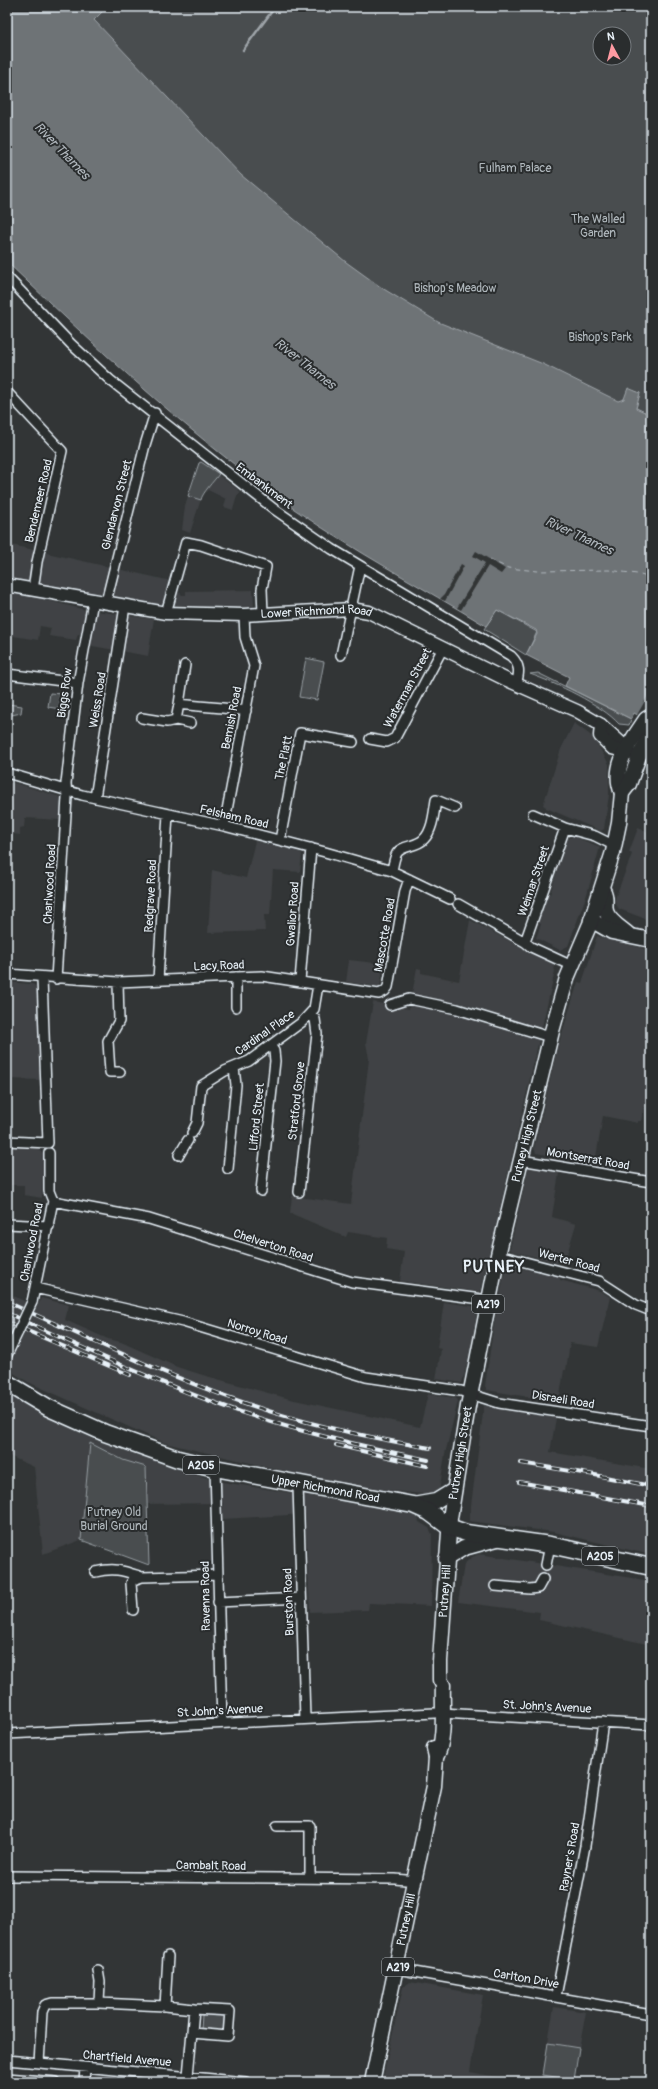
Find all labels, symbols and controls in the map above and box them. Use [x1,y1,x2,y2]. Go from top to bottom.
north arrow [592,26,632,66]
text: N [606,30,616,43]
water label: River Thames [31,119,95,184]
park label: Fulham Palace [479,161,551,176]
park label: The Walled Garden [571,212,625,241]
park label: Bishop's Meadow [414,281,496,296]
park label: Bishop's Park [568,330,632,345]
water label: River Thames [271,335,340,394]
street label: Bendemeer Road [22,458,56,544]
street label: Glendarvon Street [99,458,136,552]
street label: Embankment [232,460,296,512]
water label: River Thames [543,513,617,560]
street label: Lower Richmond Road [260,601,375,622]
street label: Waterman Street [381,645,435,731]
street label: Biggs Row [54,667,76,719]
street label: Weiss Road [86,671,110,729]
street label: Bemish Road [219,685,245,751]
street label: The Platt [272,734,296,782]
street label: Felsham Road [198,802,270,832]
street label: Charlwood Road [40,844,60,924]
street label: Weimar Street [515,844,553,918]
street label: Redgrave Road [142,859,160,933]
street label: Gwalior Road [283,881,303,947]
street label: Mascotte Road [371,897,399,973]
street label: Lacy Road [193,958,245,974]
street label: Cardinal Place [232,1007,298,1059]
street label: Stratford Grove [285,1061,309,1141]
street label: Lifford Street [246,1082,268,1152]
street label: Putney High Street [508,1088,545,1184]
street label: Montserrat Road [545,1144,631,1174]
street label: Charlwood Road [17,1201,47,1283]
street label: Chelverton Road [231,1226,315,1266]
street label: Werter Road [537,1246,601,1276]
district label: PUTNEY [463,1257,525,1277]
road number: A219 [472,1295,504,1313]
street label: Norroy Road [225,1316,289,1348]
street label: Disraeli Road [531,1388,596,1412]
street label: Putney High Street [446,1405,475,1501]
road number: A205 [183,1456,219,1474]
street label: Upper Richmond Road [270,1471,381,1506]
park label: Putney Old Burial Ground [80,1505,148,1534]
road number: A205 [582,1547,618,1565]
street label: Ravenna Road [198,1561,214,1631]
street label: Putney Hill [436,1564,454,1618]
street label: Burston Road [280,1568,298,1636]
street label: St. John's Avenue [502,1697,592,1717]
street label: St John's Avenue [177,1701,264,1721]
street label: Rayner's Road [557,1821,583,1893]
street label: Cambalt Road [176,1858,246,1874]
street label: Putney Hill [393,1892,419,1947]
road number: A219 [382,1958,414,1976]
street label: Carlton Drive [492,1966,560,1992]
street label: Chartfield Avenue [82,2048,172,2070]

